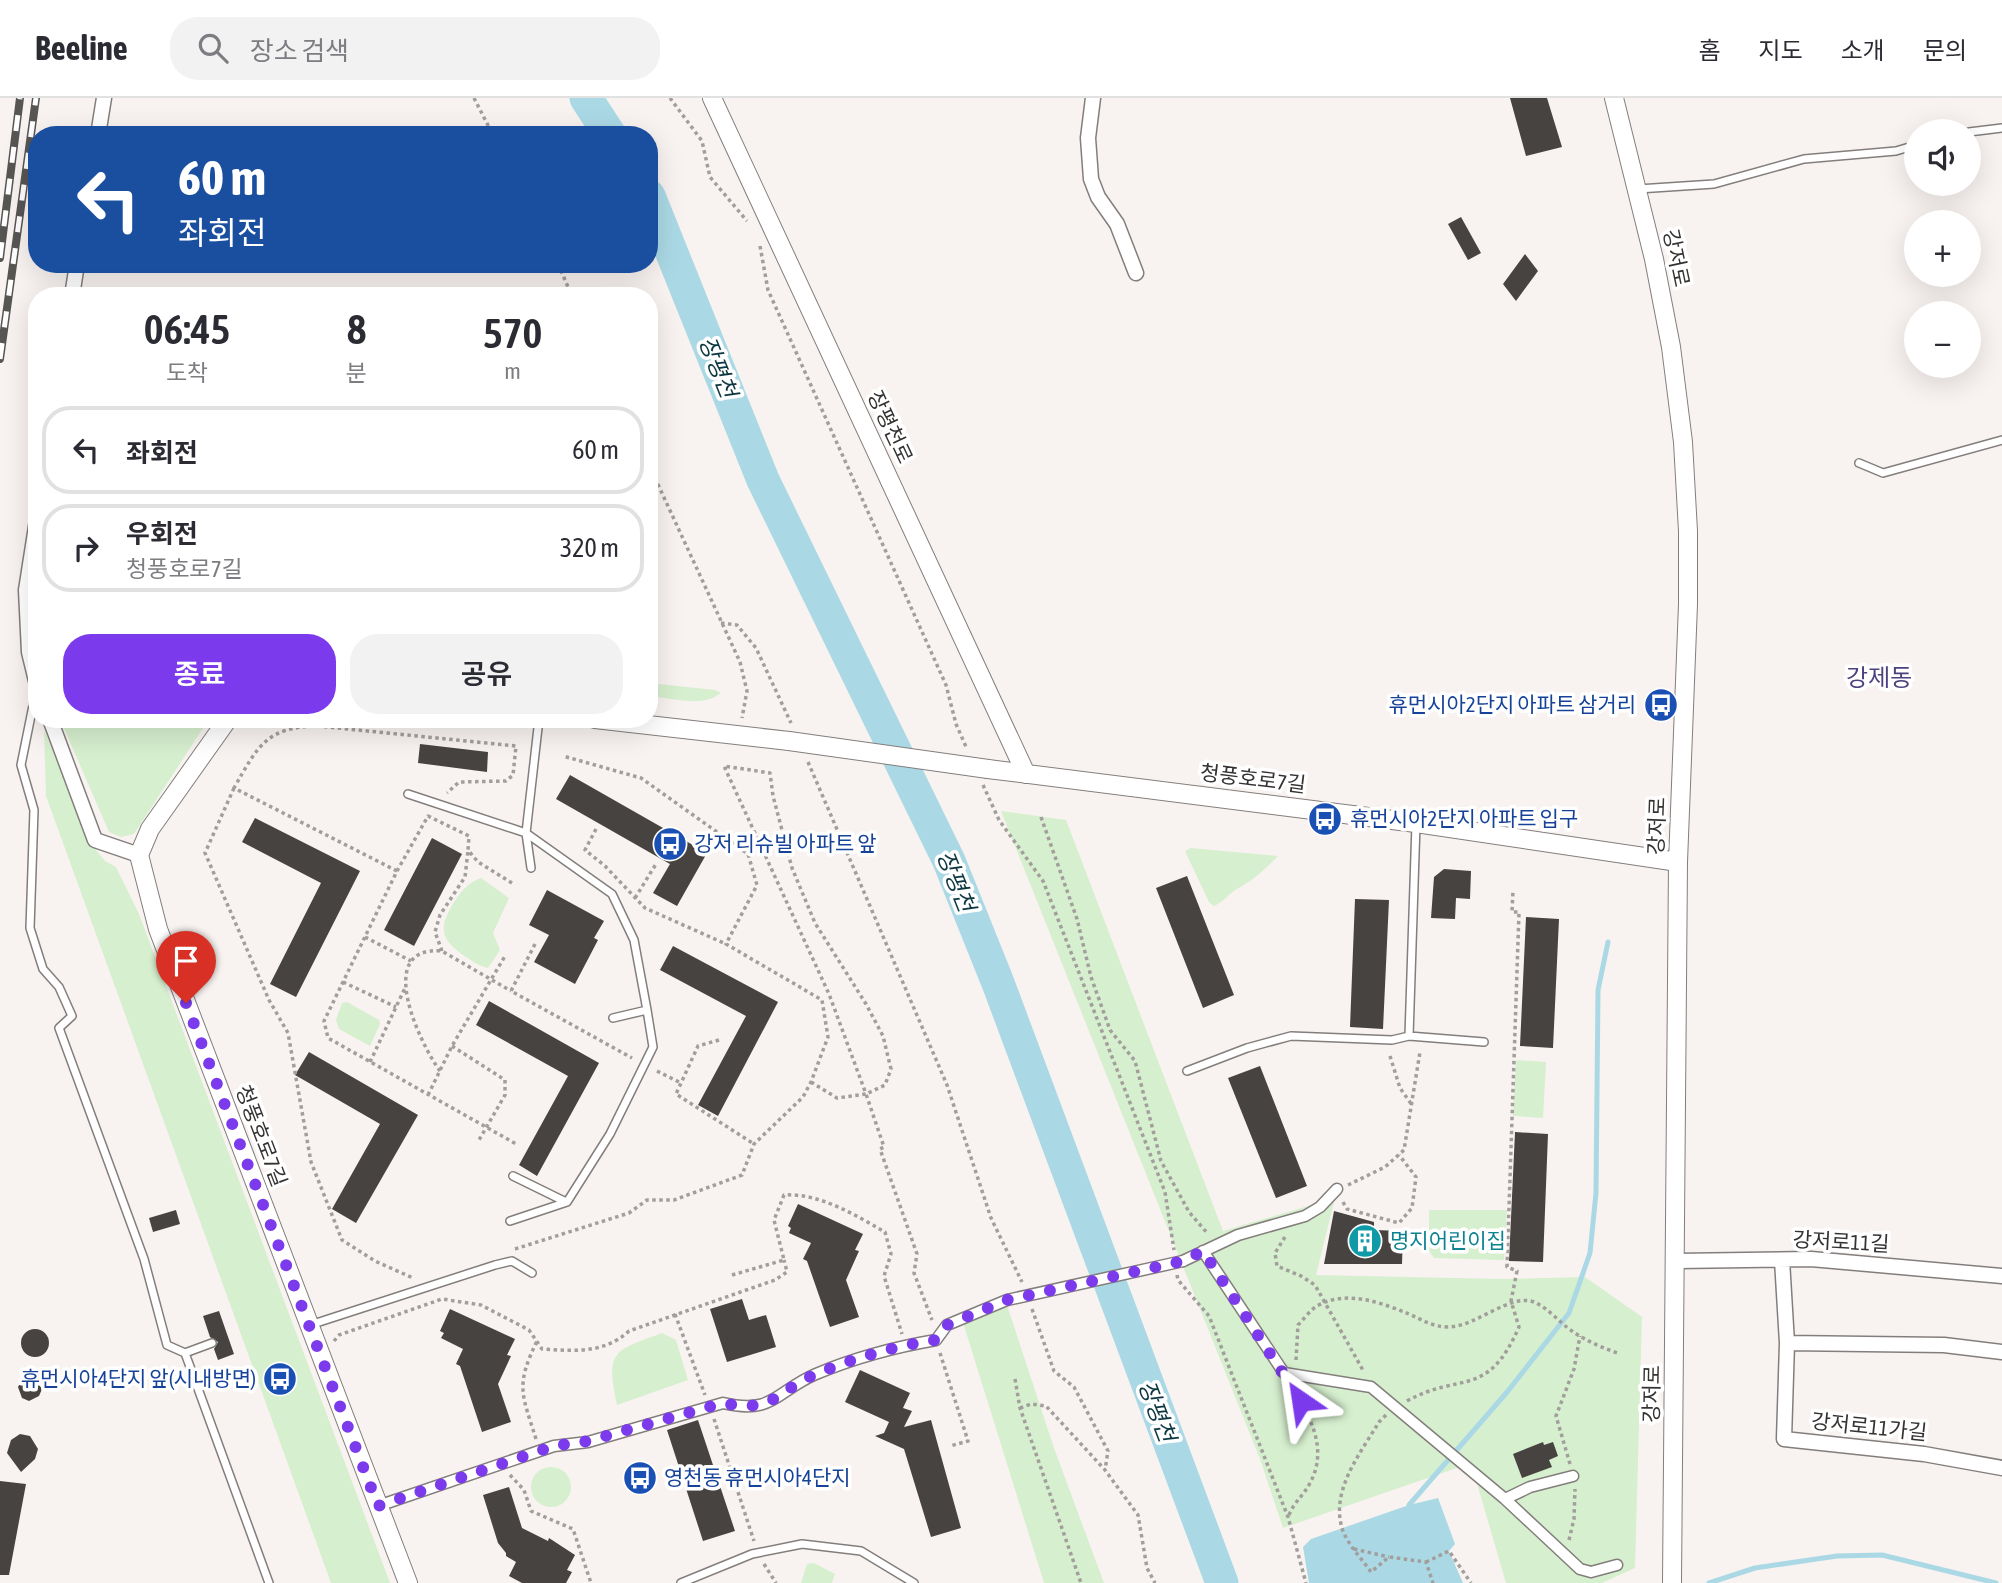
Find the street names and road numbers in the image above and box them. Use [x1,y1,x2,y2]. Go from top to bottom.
street label: 강저로 [1659,227,1695,289]
street label: 장평천로 [864,386,918,467]
street label: 청풍호로7길 [1199,760,1307,796]
street label: 강저로 [1643,797,1669,855]
street label: 청풍호로7길 [232,1082,292,1190]
street label: 강저로11길 [1792,1226,1890,1256]
street label: 강저로 [1638,1365,1664,1423]
street label: 강저로11가길 [1810,1408,1928,1444]

